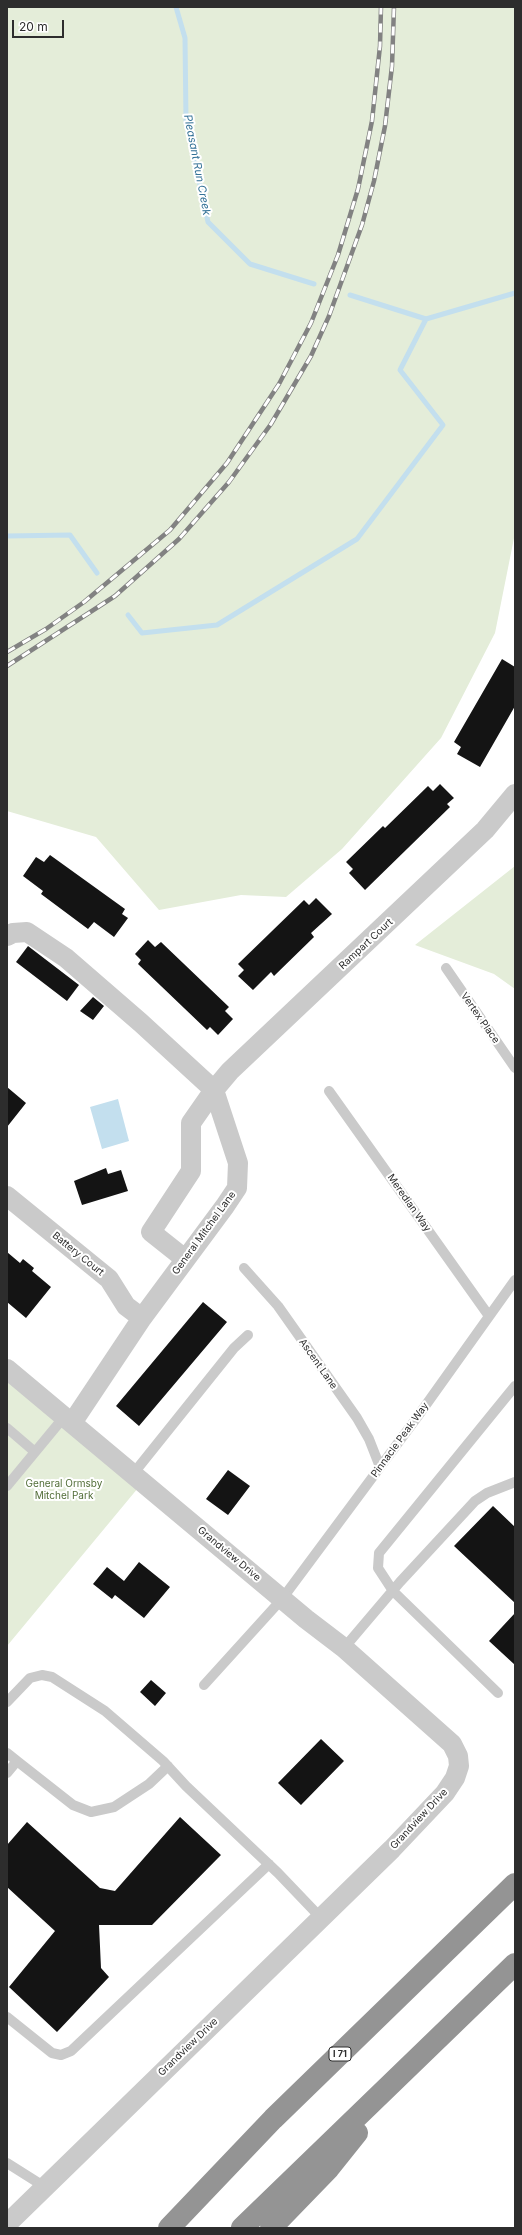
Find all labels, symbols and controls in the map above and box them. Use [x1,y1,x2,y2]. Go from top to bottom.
scale bar [14,12,66,38]
text: 20 m [19,19,48,34]
water label: Pleasant Run Creek [181,113,213,217]
street label: Rampart Court [337,916,395,972]
street label: Vertex Place [458,990,502,1046]
street label: Meredian Way [385,1172,433,1234]
street label: General Mitchel Lane [170,1189,238,1277]
street label: Battery Court [50,1230,106,1278]
street label: Ascent Lane [296,1337,340,1391]
street label: Pinnacle Peak Way [369,1400,431,1480]
park label: General Ormsby Mitchel Park [26,1478,102,1502]
street label: Grandview Drive [195,1524,263,1584]
street label: Grandview Drive [388,1786,450,1852]
street label: Grandview Drive [156,2015,220,2079]
road number: I 71 [329,2047,351,2061]

